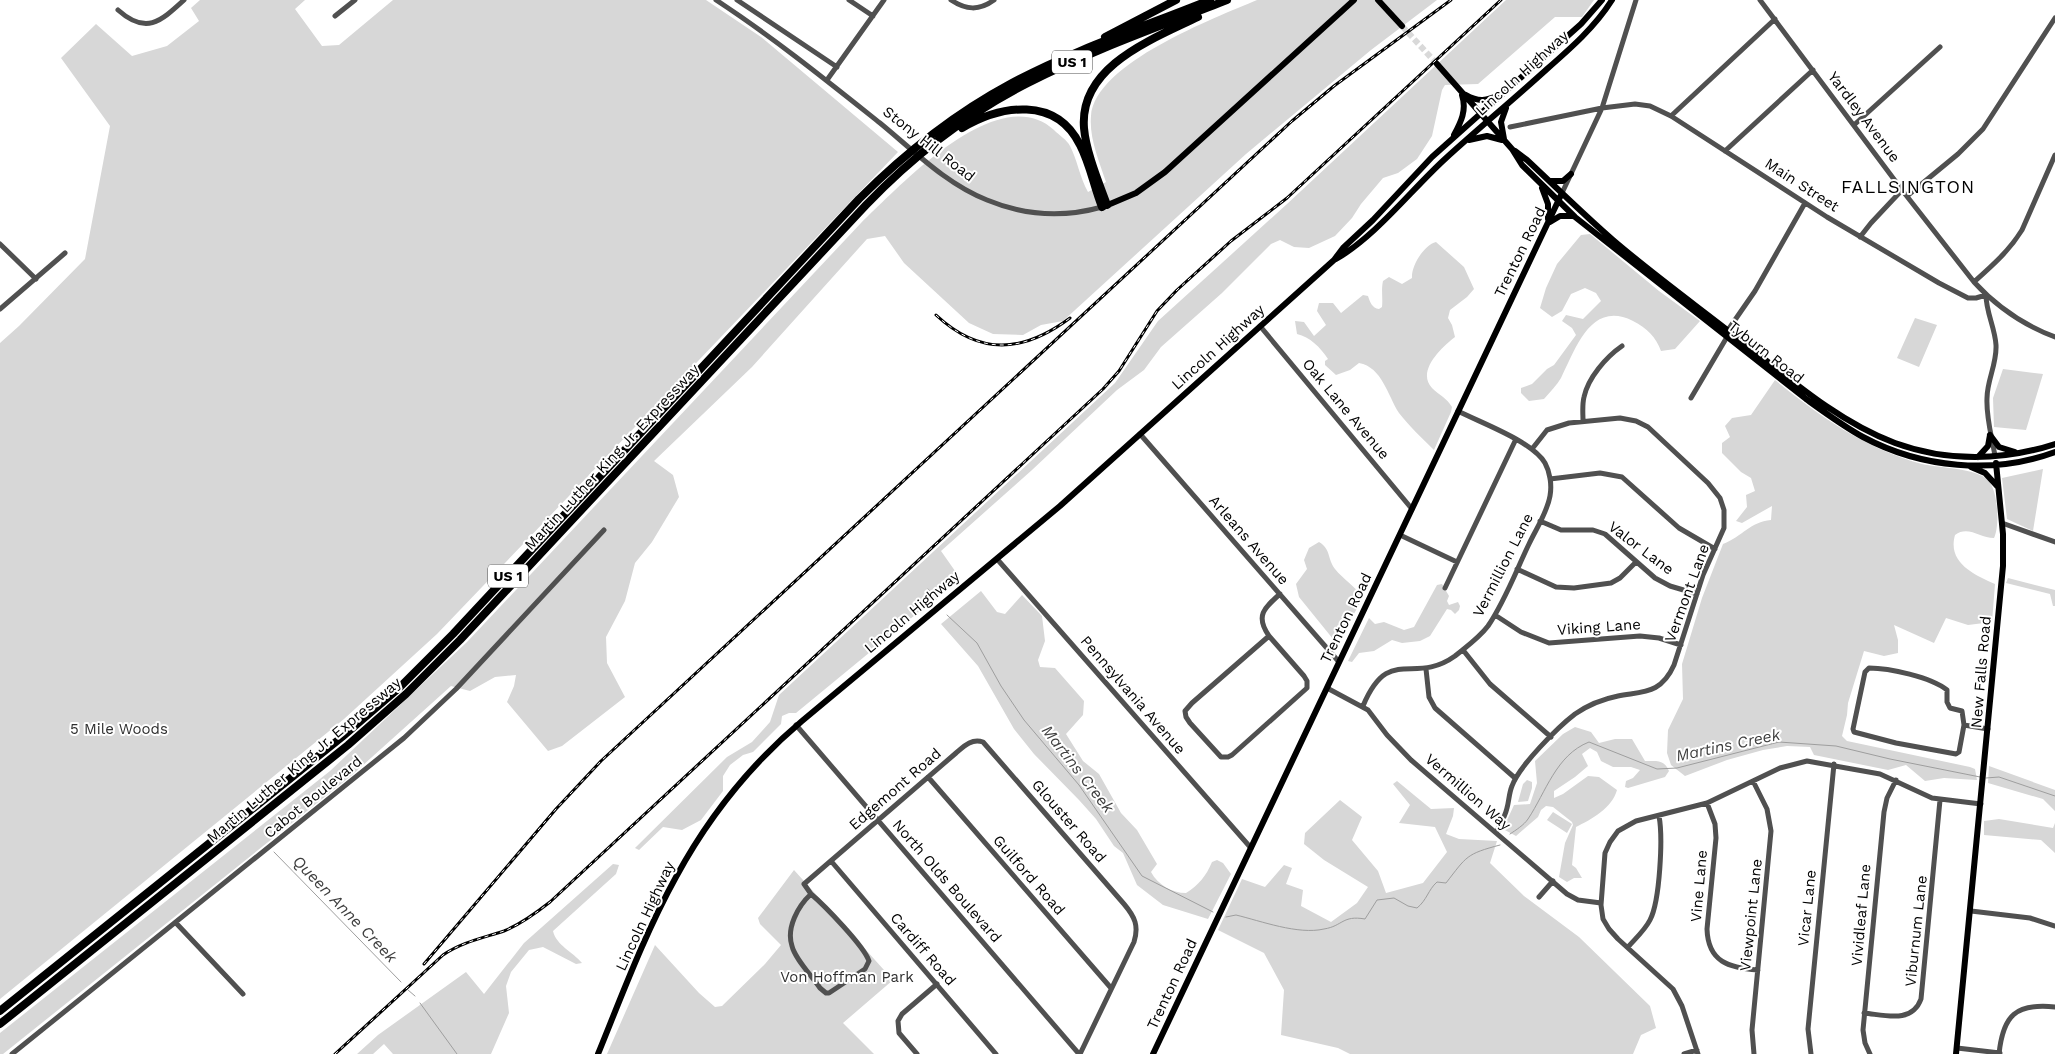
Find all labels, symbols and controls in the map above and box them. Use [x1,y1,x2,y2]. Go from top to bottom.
street label: Lincoln Highway [1472,26,1572,119]
road number: US 1 [1052,51,1092,74]
street label: Yardley Avenue [1824,68,1904,166]
street label: Stony Hill Road [879,102,979,186]
street label: Main Street [1762,154,1843,216]
district label: FALLSINGTON [1841,176,1975,197]
street label: Trenton Road [1490,204,1550,300]
street label: Lincoln Highway [1168,300,1268,393]
street label: Tyburn Road [1724,317,1808,387]
street label: Oak Lane Avenue [1299,355,1393,463]
street label: Martin Luther King Jr. Expressway [521,360,703,554]
street label: Arleans Avenue [1205,492,1293,588]
street label: Vermillion Lane [1469,510,1537,620]
street label: Valor Lane [1605,518,1677,578]
street label: Vermont Lane [1661,541,1713,645]
road number: US 1 [488,564,528,588]
street label: Lincoln Highway [861,567,964,657]
street label: Trenton Road [1316,570,1376,666]
street label: Viking Lane [1556,615,1642,639]
street label: New Falls Road [1967,615,1995,729]
street label: Pennsylvania Avenue [1077,632,1189,758]
street label: Martin Luther King Jr. Expressway [203,673,405,847]
park label: 5 Mile Woods [70,720,168,738]
water label: Martins Creek [1038,721,1119,818]
water label: Martins Creek [1674,724,1783,765]
street label: Edgemont Road [845,744,945,834]
street label: Vermillion Way [1421,750,1515,834]
street label: Cabot Boulevard [260,752,366,842]
street label: Glouster Road [1028,776,1110,866]
street label: North Olds Boulevard [889,816,1005,946]
street label: Guilford Road [989,831,1069,919]
street label: Vine Lane [1687,849,1711,923]
water label: Queen Anne Creek [289,851,402,967]
street label: Lincoln Highway [612,858,678,974]
street label: Viewpoint Lane [1736,858,1766,972]
street label: Vividleaf Lane [1848,863,1874,967]
street label: Vicar Lane [1794,869,1820,947]
street label: Viburnum Lane [1901,874,1931,988]
street label: Cardiff Road [886,909,960,989]
street label: Trenton Road [1143,936,1201,1032]
park label: Von Hoffman Park [780,968,914,986]

